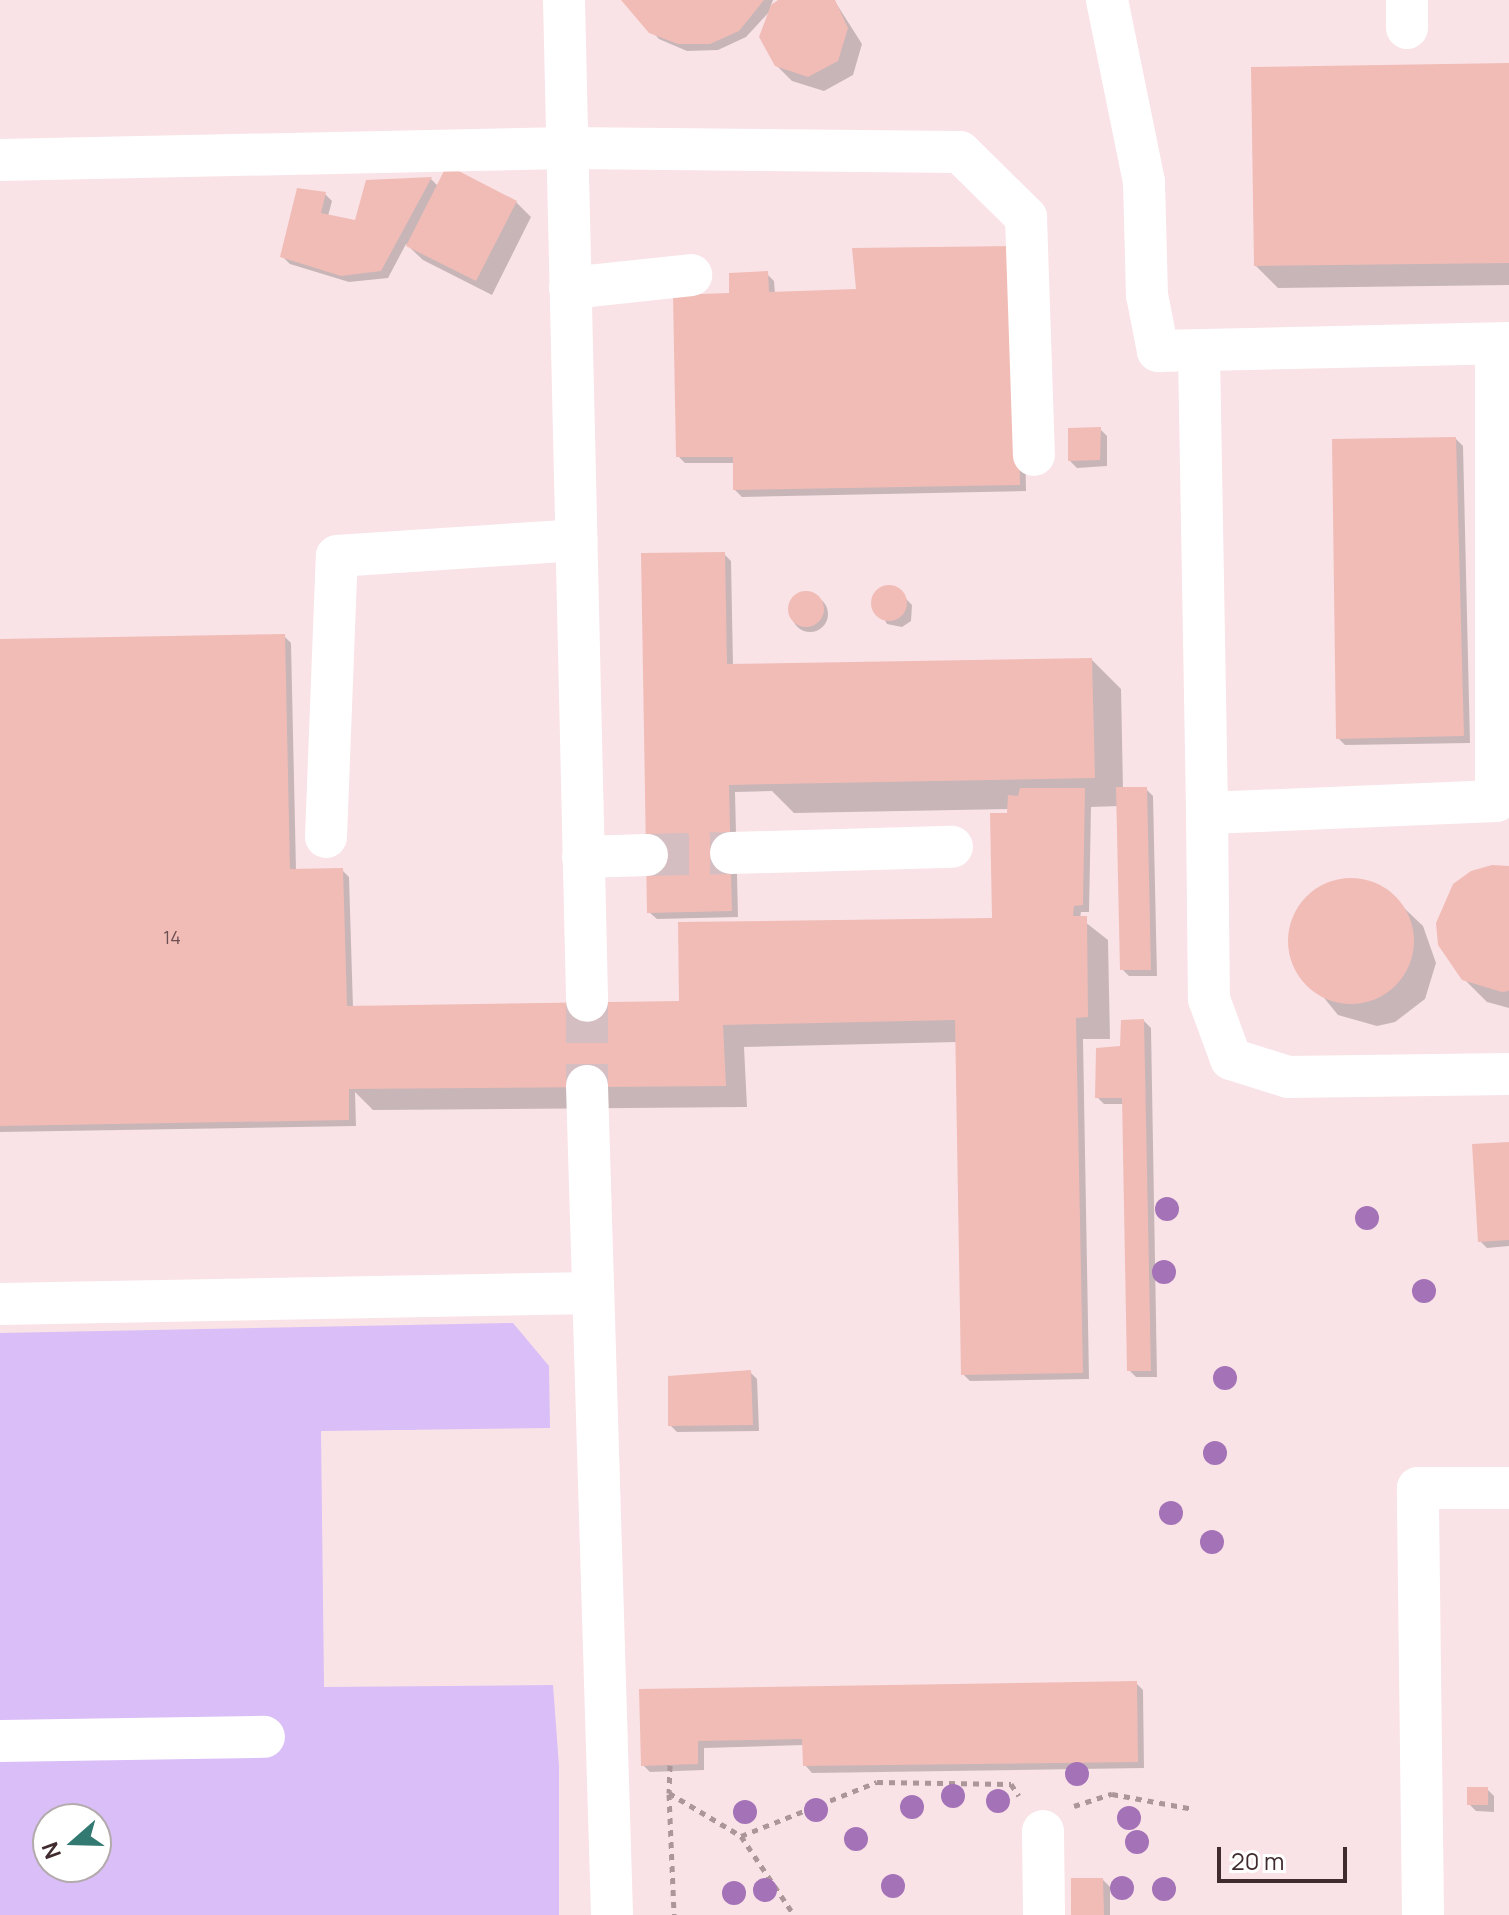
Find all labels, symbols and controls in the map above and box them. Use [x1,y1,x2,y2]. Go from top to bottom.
house number: 14 [163,926,181,948]
north arrow [32,1803,112,1883]
scale bar [1221,1831,1351,1881]
text: N [35,1838,68,1863]
text: 20 m [1231,1844,1284,1877]

